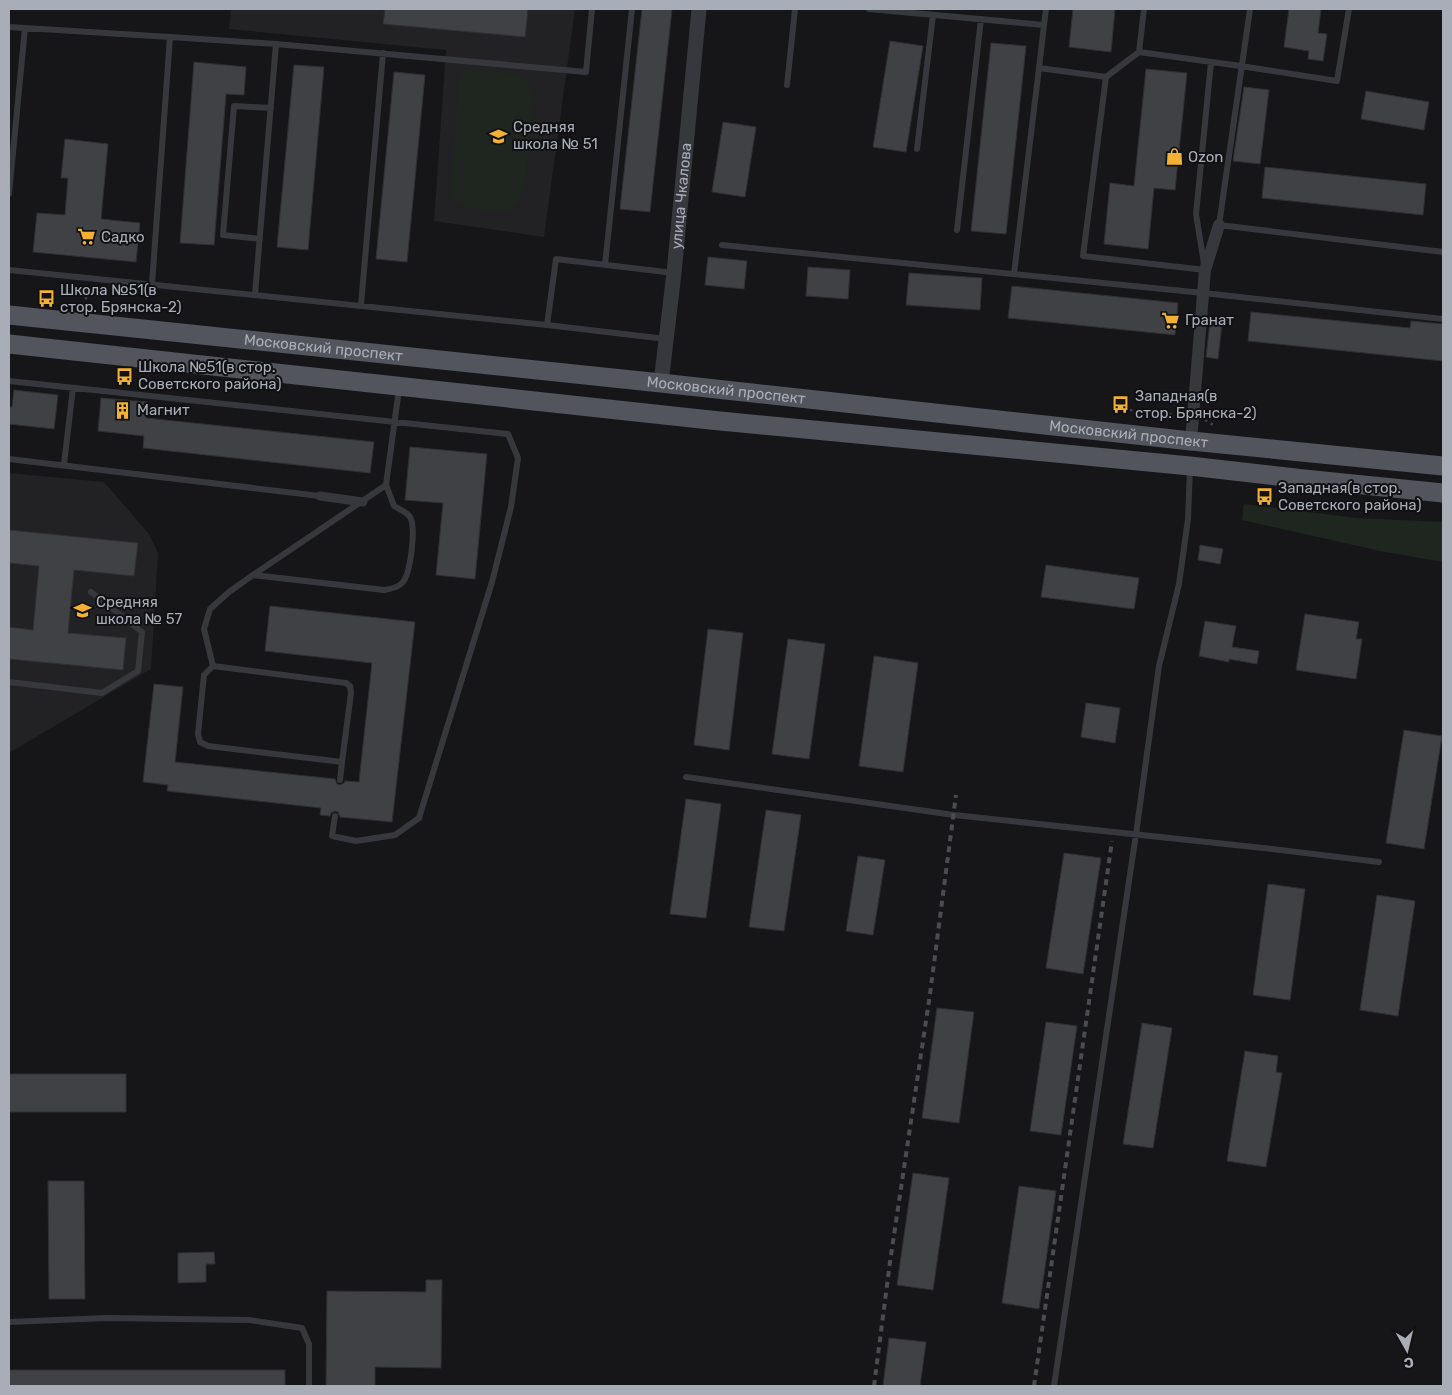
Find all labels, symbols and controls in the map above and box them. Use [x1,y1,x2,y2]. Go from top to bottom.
place label: Средняя школа № 51 [513,118,598,153]
school or university icon: Средняя школа № 51 [489,126,509,146]
street label: улица Чкалова [667,142,695,250]
shop icon: Ozon [1164,147,1184,167]
place label: Ozon [1188,148,1223,166]
supermarket icon: Садко [77,227,97,247]
place label: Садко [101,228,145,246]
place label: Школа №51(в стор. Брянска-2) [60,281,182,316]
bus stop icon: Школа №51(в стор. Брянска-2) [36,289,56,309]
supermarket icon: Гранат [1161,310,1181,330]
place label: Гранат [1185,311,1234,329]
street label: Московский проспект [243,331,404,365]
place label: Школа №51(в стор. Советского района) [138,358,282,393]
bus stop icon: Школа №51(в стор. Советского района) [114,366,134,386]
street label: Московский проспект [646,373,807,408]
place label: Западная(в стор. Брянска-2) [1135,387,1257,422]
bus stop icon: Западная(в стор. Брянска-2) [1111,395,1131,415]
building icon: Магнит [113,400,133,420]
place label: Магнит [137,401,190,419]
street label: Московский проспект [1048,417,1209,452]
place label: Западная(в стор. Советского района) [1278,479,1422,514]
bus stop icon: Западная(в стор. Советского района) [1254,487,1274,507]
place label: Средняя школа № 57 [96,593,183,628]
school or university icon: Средняя школа № 57 [72,601,92,621]
north arrow [1382,1325,1432,1375]
text: С [1403,1353,1415,1372]

